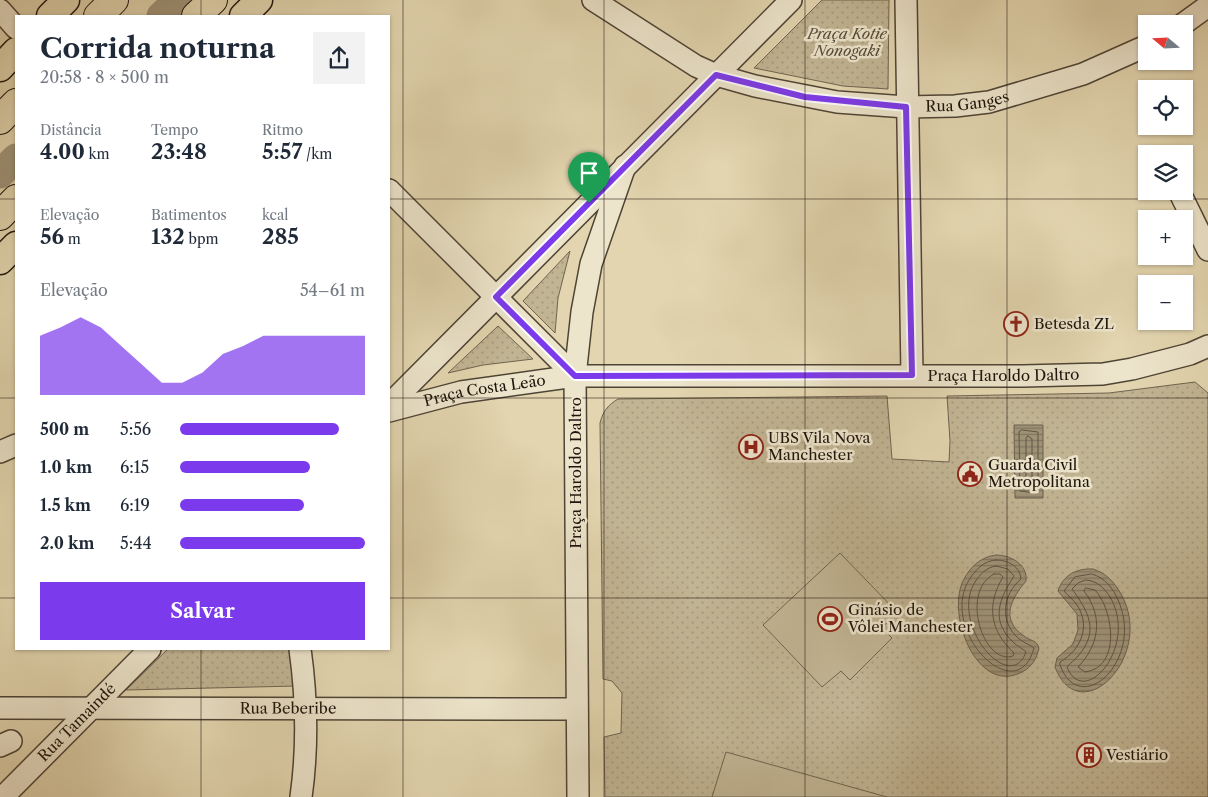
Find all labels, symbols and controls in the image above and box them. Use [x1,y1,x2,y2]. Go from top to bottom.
north arrow [1138,15,1192,70]
map controls [1138,15,1193,330]
park label: Praça Kotie Nonogaki [806,24,887,60]
text: Corrida noturna [40,31,275,65]
button: share [313,32,365,84]
text: 20:58 · 8 × 500 m [40,67,169,87]
button: locate [1138,80,1193,135]
street label: Rua Ganges [925,87,1011,116]
text: Distância [40,121,102,139]
text: Tempo [151,121,198,139]
text: Ritmo [262,121,303,139]
text: 4.00 [40,139,85,164]
text: 23:48 [151,139,207,164]
text: 5:57 [262,139,302,164]
text: km [85,145,110,163]
text: /km [302,145,332,163]
button: layers [1138,145,1193,200]
pin [568,152,610,203]
icon: arrive [575,159,603,187]
text: Elevação [40,206,99,224]
text: Batimentos [151,206,227,224]
text: kcal [262,206,288,224]
button: + [1138,210,1193,265]
text: 56 [40,224,64,249]
text: 132 [151,224,185,249]
text: 285 [262,224,299,249]
text: m [64,230,81,248]
text: bpm [185,230,219,248]
button: − [1138,275,1193,330]
text: Elevação [40,280,108,300]
text: 54–61 m [300,280,365,300]
church icon: Betesda ZL [1003,311,1029,337]
place label: Betesda ZL [1034,314,1114,333]
street label: Praça Haroldo Daltro [927,365,1080,385]
street label: Praça Costa Leão [421,370,547,410]
street label: Praça Haroldo Daltro [566,397,585,549]
text: 500 m [40,419,89,439]
text: 5:56 [120,419,151,439]
place label: UBS Vila Nova Manchester [768,428,870,464]
hospital icon: UBS Vila Nova Manchester [738,434,764,460]
place label: Guarda Civil Metropolitana [988,455,1090,491]
text: 1.0 km [40,457,92,477]
text: 6:15 [120,457,149,477]
public building icon: Guarda Civil Metropolitana [957,461,983,487]
text: 1.5 km [40,495,91,515]
text: 6:19 [120,495,150,515]
text: 2.0 km [40,533,94,553]
text: 5:44 [120,533,152,553]
button: Salvar [40,582,365,640]
place label: Ginásio de Vôlei Manchester [847,600,973,636]
sports icon: Ginásio de Vôlei Manchester [817,606,843,632]
street label: Rua Tamaindé [34,679,120,765]
street label: Rua Beberibe [240,698,336,718]
building icon: Vestiário [1076,742,1102,768]
place label: Vestiário [1105,745,1168,764]

